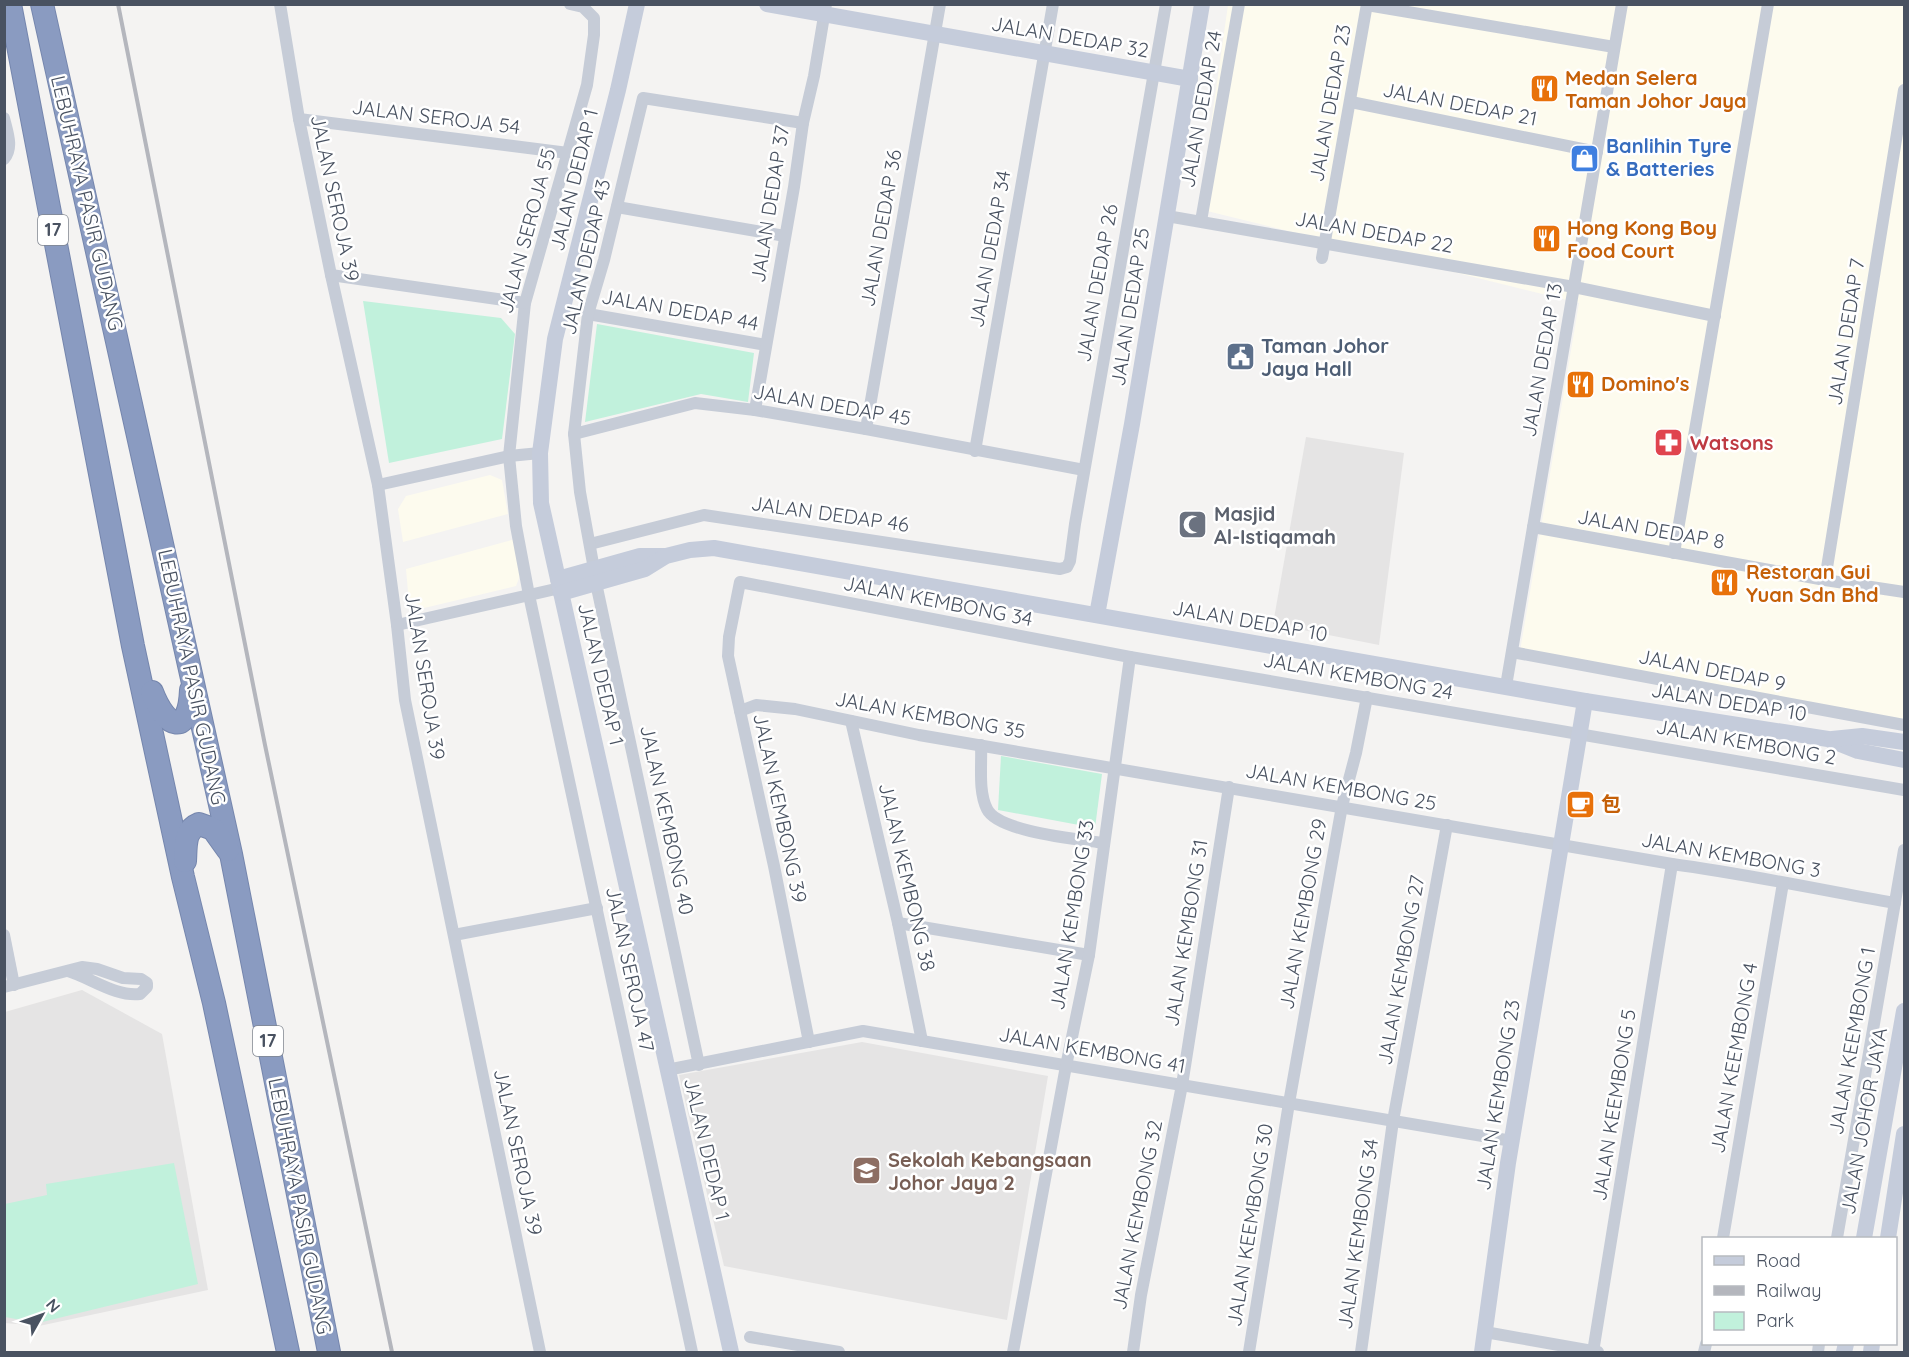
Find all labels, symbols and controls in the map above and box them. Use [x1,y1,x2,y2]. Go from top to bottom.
street label: JALAN DEDAP 32 [989,10,1151,63]
street label: JALAN DEDAP 23 [1303,22,1356,184]
street label: JALAN DEDAP 24 [1174,28,1227,190]
place label: Medan Selera Taman Johor Jaya [1565,65,1747,113]
street label: LEBUHRAYA PASIR GUDANG [46,73,129,333]
restaurant icon: Medan Selera Taman Johor Jaya [1528,73,1560,105]
street label: JALAN DEDAP 21 [1381,76,1539,131]
street label: JALAN SEROJA 54 [350,94,522,139]
street label: JALAN DEDAP 1 [544,106,603,253]
street label: JALAN SEROJA 39 [306,112,365,283]
street label: JALAN DEDAP 37 [745,124,794,284]
place label: Banlihin Tyre & Batteries [1606,133,1732,181]
shop icon: Banlihin Tyre & Batteries [1569,142,1601,174]
street label: JALAN SEROJA 55 [492,146,561,316]
street label: JALAN DEDAP 36 [854,147,907,309]
street label: JALAN DEDAP 34 [963,168,1016,329]
street label: JALAN DEDAP 43 [555,177,616,337]
street label: JALAN DEDAP 26 [1070,202,1123,364]
street label: JALAN DEDAP 22 [1293,205,1455,258]
road number: 17 [38,215,68,245]
place label: Hong Kong Boy Food Court [1567,215,1717,263]
restaurant icon: Hong Kong Boy Food Court [1530,223,1562,255]
street label: JALAN DEDAP 25 [1105,226,1154,388]
street label: JALAN DEDAP 7 [1822,257,1869,407]
street label: JALAN DEDAP 13 [1516,281,1567,439]
street label: JALAN DEDAP 44 [600,283,761,336]
place label: Taman Johor Jaya Hall [1261,333,1389,381]
public building icon: Taman Johor Jaya Hall [1224,341,1256,373]
restaurant icon: Domino's [1564,368,1596,400]
place label: Domino's [1601,371,1689,396]
street label: JALAN DEDAP 45 [751,378,913,431]
pharmacy icon: Watsons [1653,427,1685,459]
place label: Watsons [1690,430,1774,455]
street label: JALAN DEDAP 46 [749,490,911,537]
place label: Masjid Al-Istiqamah [1214,501,1336,549]
street label: JALAN DEDAP 8 [1576,503,1727,554]
mosque icon: Masjid Al-Istiqamah [1177,509,1209,541]
street label: LEBUHRAYA PASIR GUDANG [153,547,232,807]
place label: Restoran Gui Yuan Sdn Bhd [1746,559,1879,607]
restaurant icon: Restoran Gui Yuan Sdn Bhd [1709,567,1741,599]
street label: JALAN KEMBONG 34 [841,570,1035,631]
street label: JALAN SEROJA 39 [400,590,451,762]
street label: JALAN DEDAP 10 [1170,595,1330,646]
street label: JALAN DEDAP 1 [573,600,630,748]
street label: JALAN DEDAP 9 [1636,643,1788,696]
street label: JALAN KEMBONG 24 [1261,646,1455,705]
street label: JALAN DEDAP 10 [1649,677,1809,726]
street label: JALAN KEMBONG 35 [833,685,1027,744]
street label: JALAN KEMBONG 39 [748,711,813,905]
street label: JALAN KEMBONG 2 [1654,713,1838,770]
street label: JALAN KEMBONG 40 [635,723,700,917]
street label: JALAN KEMBONG 25 [1244,757,1438,816]
street label: JALAN KEMBONG 38 [874,780,941,974]
cafe icon: 包 [1564,788,1596,820]
place label: 包 [1601,791,1621,816]
street label: JALAN KEMBONG 29 [1273,816,1332,1011]
street label: JALAN KEMBONG 33 [1044,818,1099,1012]
street label: JALAN KEMBONG 3 [1639,826,1823,883]
street label: JALAN KEMBONG 31 [1158,838,1213,1028]
street label: JALAN KEMBONG 27 [1372,873,1430,1067]
street label: JALAN SEROJA 47 [601,884,660,1054]
street label: JALAN KEEMBONG 1 [1823,945,1880,1137]
street label: JALAN KEEMBONG 4 [1704,961,1763,1155]
street label: JALAN KEMBONG 23 [1470,998,1525,1192]
street label: JALAN KEEMBONG 5 [1586,1007,1641,1202]
street label: JALAN KEMBONG 41 [997,1021,1187,1078]
street label: JALAN JOHOR JAYA [1835,1025,1892,1216]
road number: 17 [253,1026,283,1056]
street label: JALAN SEROJA 39 [489,1066,548,1237]
street label: LEBUHRAYA PASIR GUDANG [263,1075,338,1336]
street label: JALAN DEDAP 1 [679,1075,736,1223]
street label: JALAN KEMBONG 32 [1106,1118,1167,1312]
street label: JALAN KEEMBONG 30 [1221,1122,1278,1328]
street label: JALAN KEMBONG 34 [1332,1137,1383,1331]
place label: Sekolah Kebangsaan Johor Jaya 2 [888,1147,1092,1195]
school or university icon: Sekolah Kebangsaan Johor Jaya 2 [851,1155,883,1187]
legend [1702,1237,1897,1345]
text: Road [1756,1249,1801,1272]
text: Railway [1756,1279,1822,1302]
north arrow [12,1285,72,1345]
text: N [42,1294,65,1316]
text: Park [1756,1309,1794,1332]

